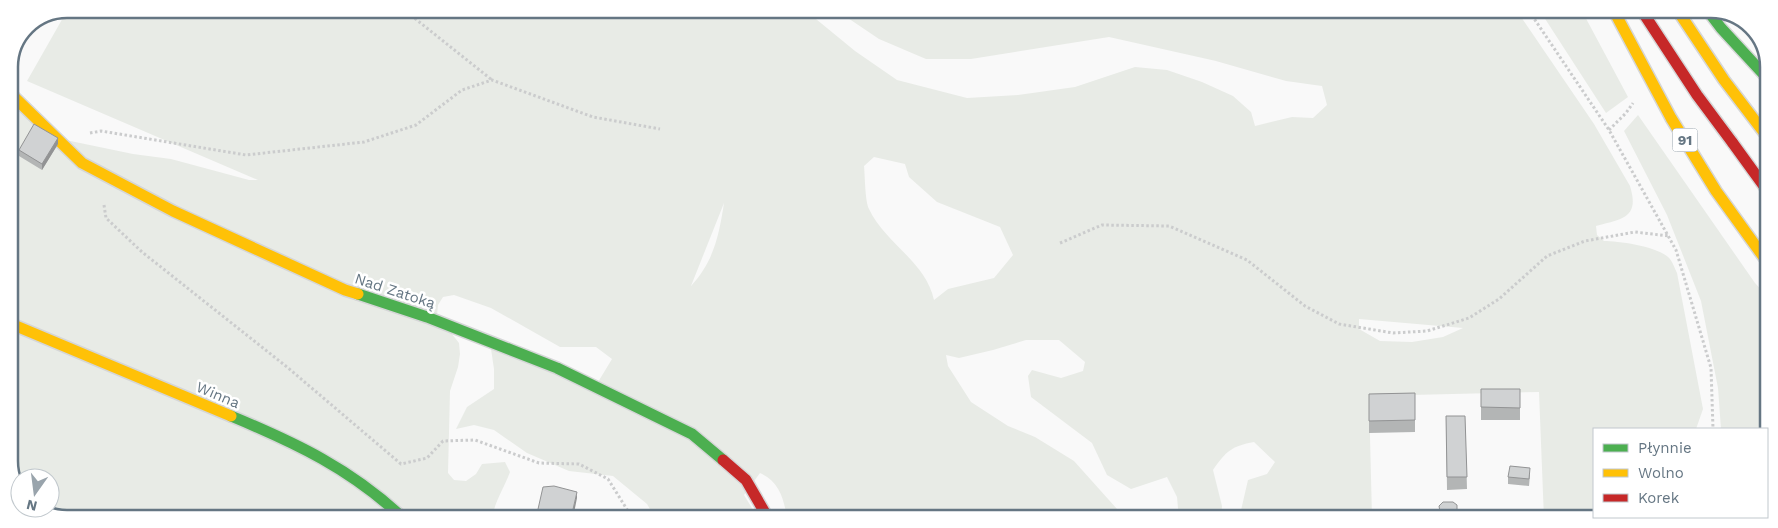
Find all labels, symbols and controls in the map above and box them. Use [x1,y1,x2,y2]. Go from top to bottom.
road number: 91 [1672,128,1698,152]
street label: Nad Zatoką [352,270,438,313]
street label: Winna [194,378,243,412]
legend [1593,428,1768,518]
text: Płynnie [1638,439,1692,457]
text: Wolno [1638,464,1684,482]
north arrow [10,468,60,518]
text: Korek [1638,489,1680,507]
text: N [25,497,39,515]

